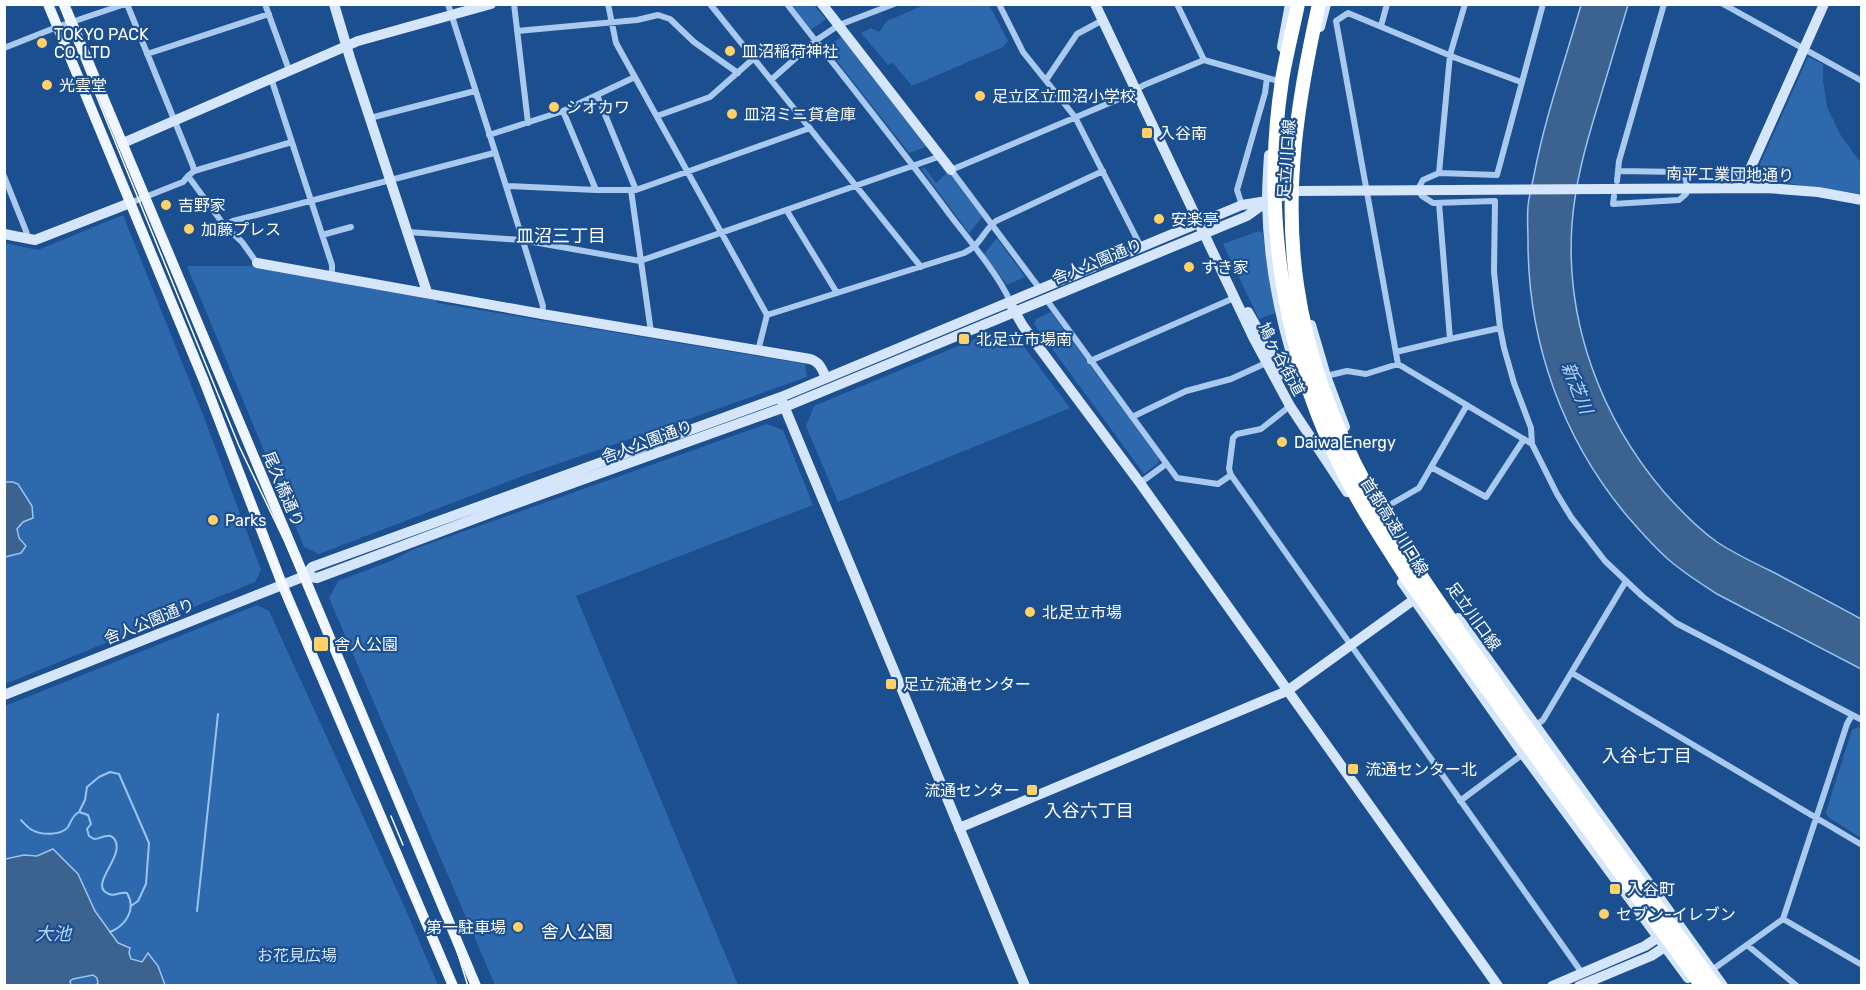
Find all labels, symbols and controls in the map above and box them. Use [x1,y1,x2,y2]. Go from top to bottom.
place label: TOKYO PACK CO. LTD [54,25,149,62]
marker: TOKYO PACK CO. LTD [35,36,49,50]
place label: 皿沼稲荷神社 [742,42,838,61]
marker: 皿沼稲荷神社 [723,44,737,58]
place label: 光雲堂 [59,76,107,95]
marker: 光雲堂 [40,78,54,92]
place label: 足立区立皿沼小学校 [992,87,1136,106]
marker: 足立区立皿沼小学校 [973,89,987,103]
place label: シオカワ [566,98,630,117]
marker: シオカワ [547,100,561,114]
place label: 皿沼ミニ貸倉庫 [744,105,856,124]
marker: 皿沼ミニ貸倉庫 [725,107,739,121]
street label: 足立川口線 [1274,118,1299,200]
place label: 入谷南 [1159,124,1207,143]
marker: 入谷南 [1140,126,1154,140]
street label: 南平工業団地通り [1666,164,1794,185]
place label: 吉野家 [178,196,226,215]
marker: 吉野家 [159,198,173,212]
place label: 安楽亭 [1171,210,1219,229]
marker: 安楽亭 [1152,212,1166,226]
place label: 加藤プレス [201,220,281,239]
marker: 加藤プレス [182,222,196,236]
district label: 皿沼三丁目 [516,225,606,247]
street label: 舎人公園通り [1049,235,1145,288]
place label: すき家 [1201,258,1249,277]
marker: すき家 [1182,260,1196,274]
street label: 鳩ヶ谷街道 [1254,319,1309,399]
place label: 北足立市場南 [976,330,1072,349]
marker: 北足立市場南 [957,332,971,346]
water label: 新芝川 [1557,359,1598,419]
street label: 舎人公園通り [599,416,696,467]
place label: Daiwa Energy [1294,433,1396,452]
marker: Daiwa Energy [1275,435,1289,449]
street label: 尾久橋通り [259,449,308,530]
street label: 首都高速川口線 [1357,474,1432,579]
place label: Parks [225,511,266,530]
marker: Parks [206,513,220,527]
street label: 足立川口線 [1442,578,1505,654]
street label: 舎人公園通り [101,595,197,648]
place label: 北足立市場 [1042,603,1122,622]
marker: 北足立市場 [1023,605,1037,619]
marker: 舎人公園 [312,635,330,653]
place label: 舎人公園 [334,635,398,654]
place label: 足立流通センター [903,675,1031,694]
marker: 足立流通センター [884,677,898,691]
district label: 入谷七丁目 [1602,745,1692,767]
place label: 流通センター北 [1365,760,1477,779]
marker: 流通センター北 [1346,762,1360,776]
place label: 流通センター [924,781,1020,800]
marker: 流通センター [1025,783,1039,797]
district label: 入谷六丁目 [1044,800,1134,822]
place label: 入谷町 [1627,880,1675,899]
marker: 入谷町 [1608,882,1622,896]
place label: セブン-イレブン [1616,905,1736,924]
marker: セブン-イレブン [1597,907,1611,921]
place label: 第一駐車場 [426,918,506,937]
marker: 第一駐車場 [511,920,525,934]
district label: 舎人公園 [541,921,613,943]
water label: 大池 [35,923,73,945]
park label: お花見広場 [257,946,337,965]

